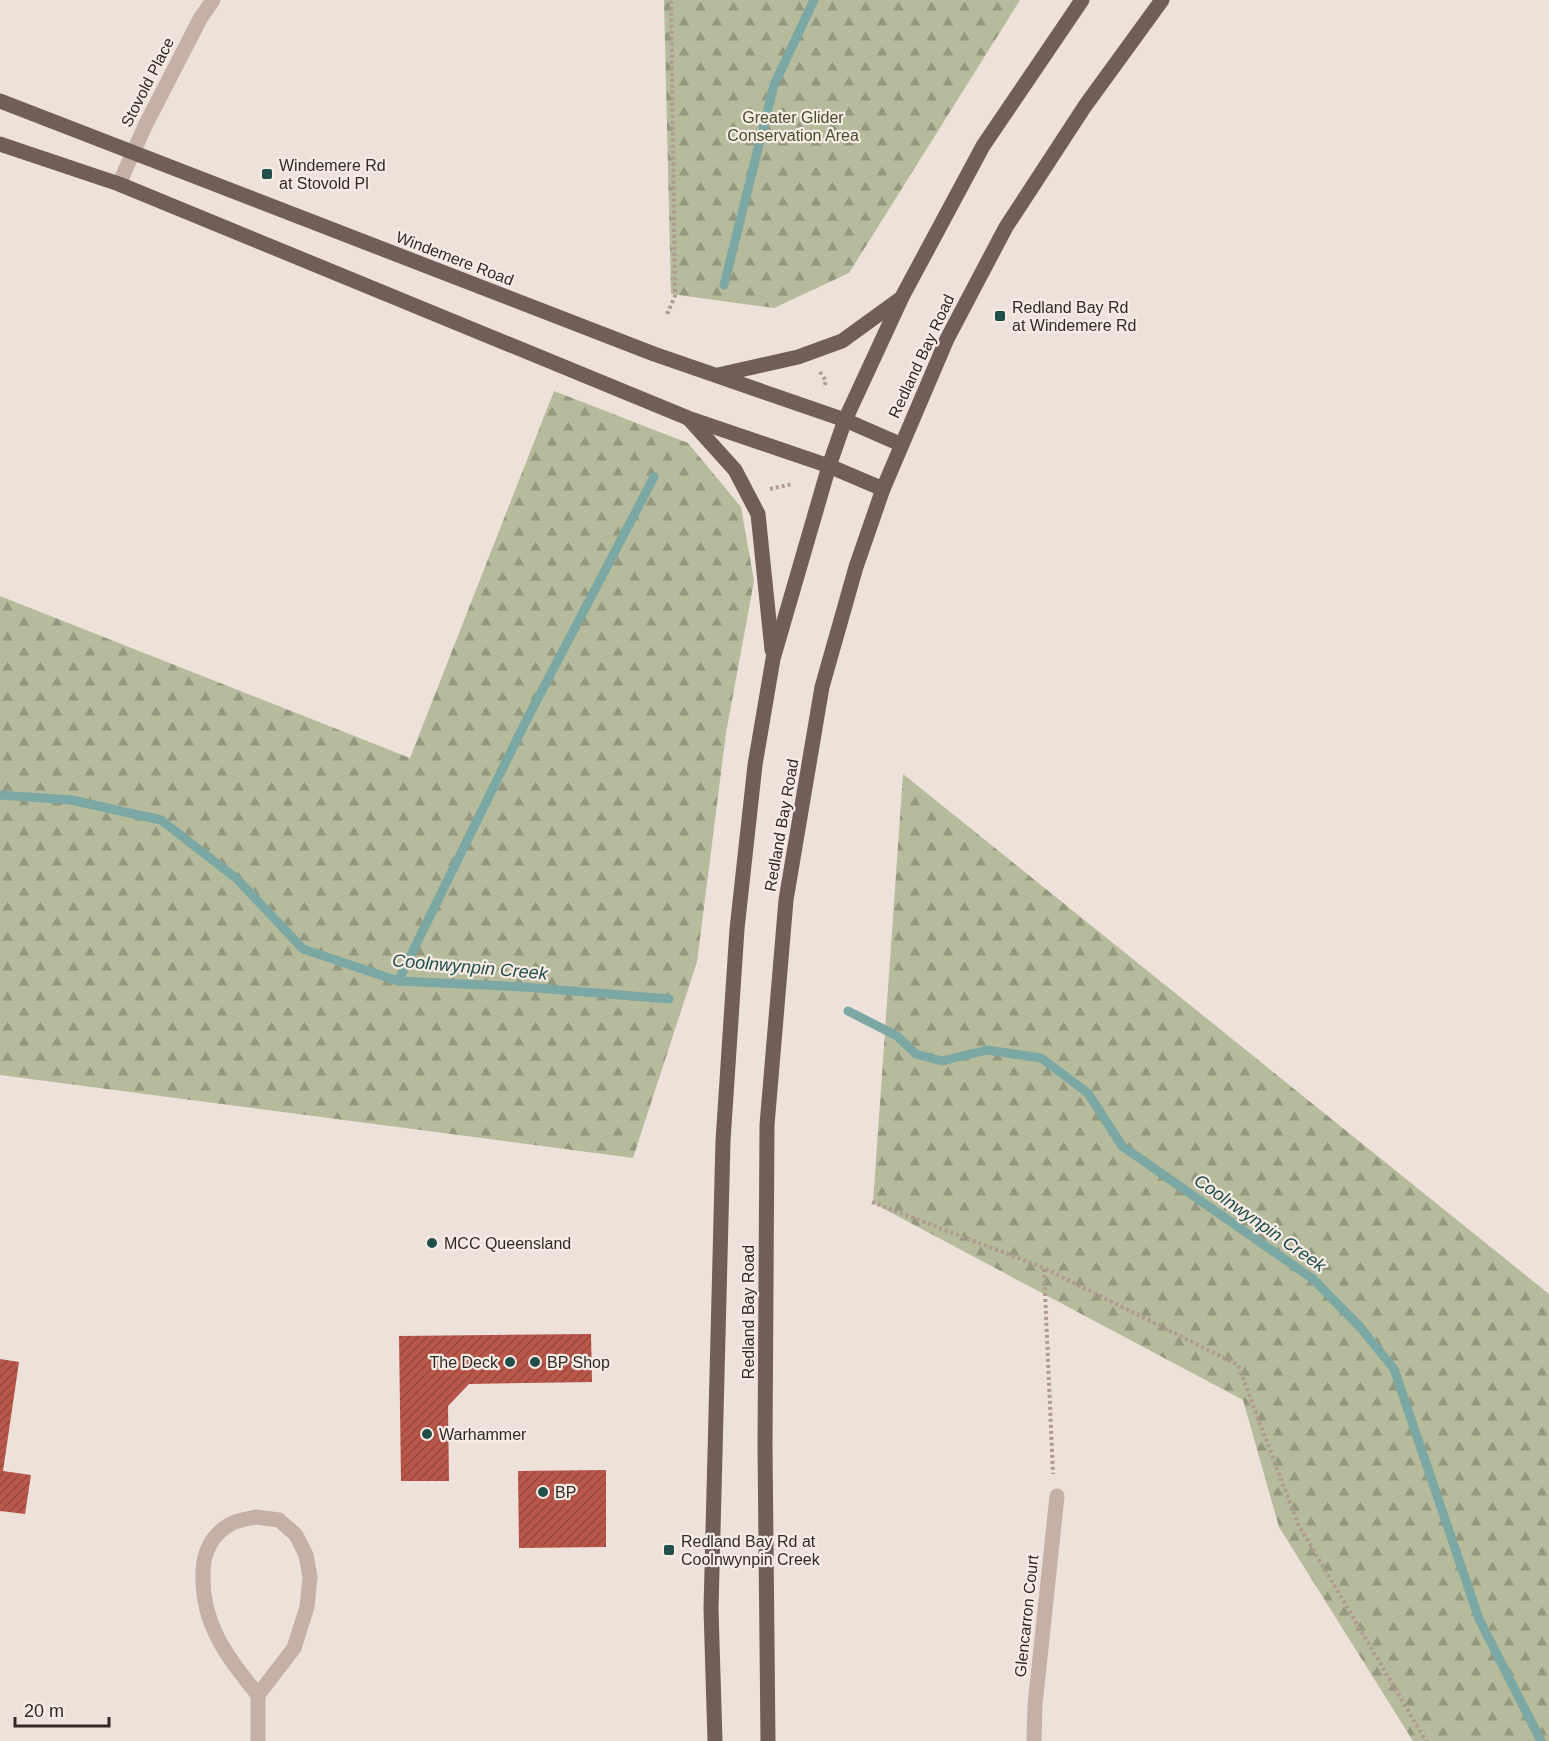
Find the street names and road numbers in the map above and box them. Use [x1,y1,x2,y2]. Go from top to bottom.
street label: Stovold Place [118,35,177,130]
street label: Windemere Road [394,228,516,289]
street label: Redland Bay Road [885,292,958,421]
street label: Redland Bay Road [761,757,802,893]
street label: Redland Bay Road [740,1245,757,1379]
street label: Glencarron Court [1012,1554,1041,1678]

